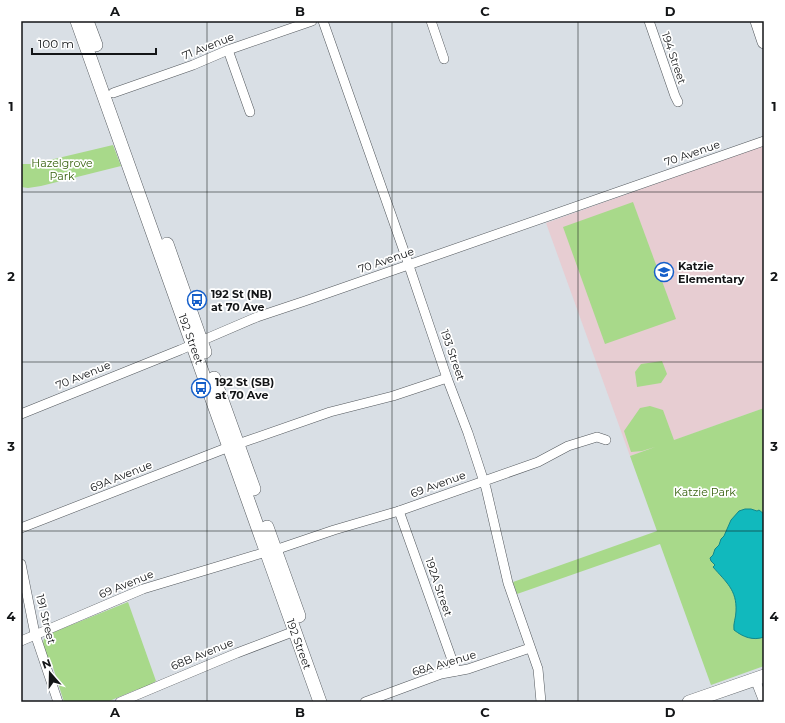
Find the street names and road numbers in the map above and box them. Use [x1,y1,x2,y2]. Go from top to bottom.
street label: 71 Avenue [180,29,236,63]
street label: 194 Street [659,30,690,86]
street label: 70 Avenue [662,137,722,169]
street label: 70 Avenue [356,244,416,276]
street label: 192 Street [175,312,207,367]
street label: 193 Street [438,328,468,383]
street label: 70 Avenue [54,358,113,392]
street label: 69A Avenue [88,457,154,495]
street label: 69 Avenue [408,467,468,500]
street label: 192A Street [422,556,456,619]
street label: 69 Avenue [97,567,156,601]
street label: 191 Street [33,593,59,646]
street label: 192 Street [283,617,315,672]
street label: 68B Avenue [169,635,236,673]
street label: 68A Avenue [410,647,478,679]

